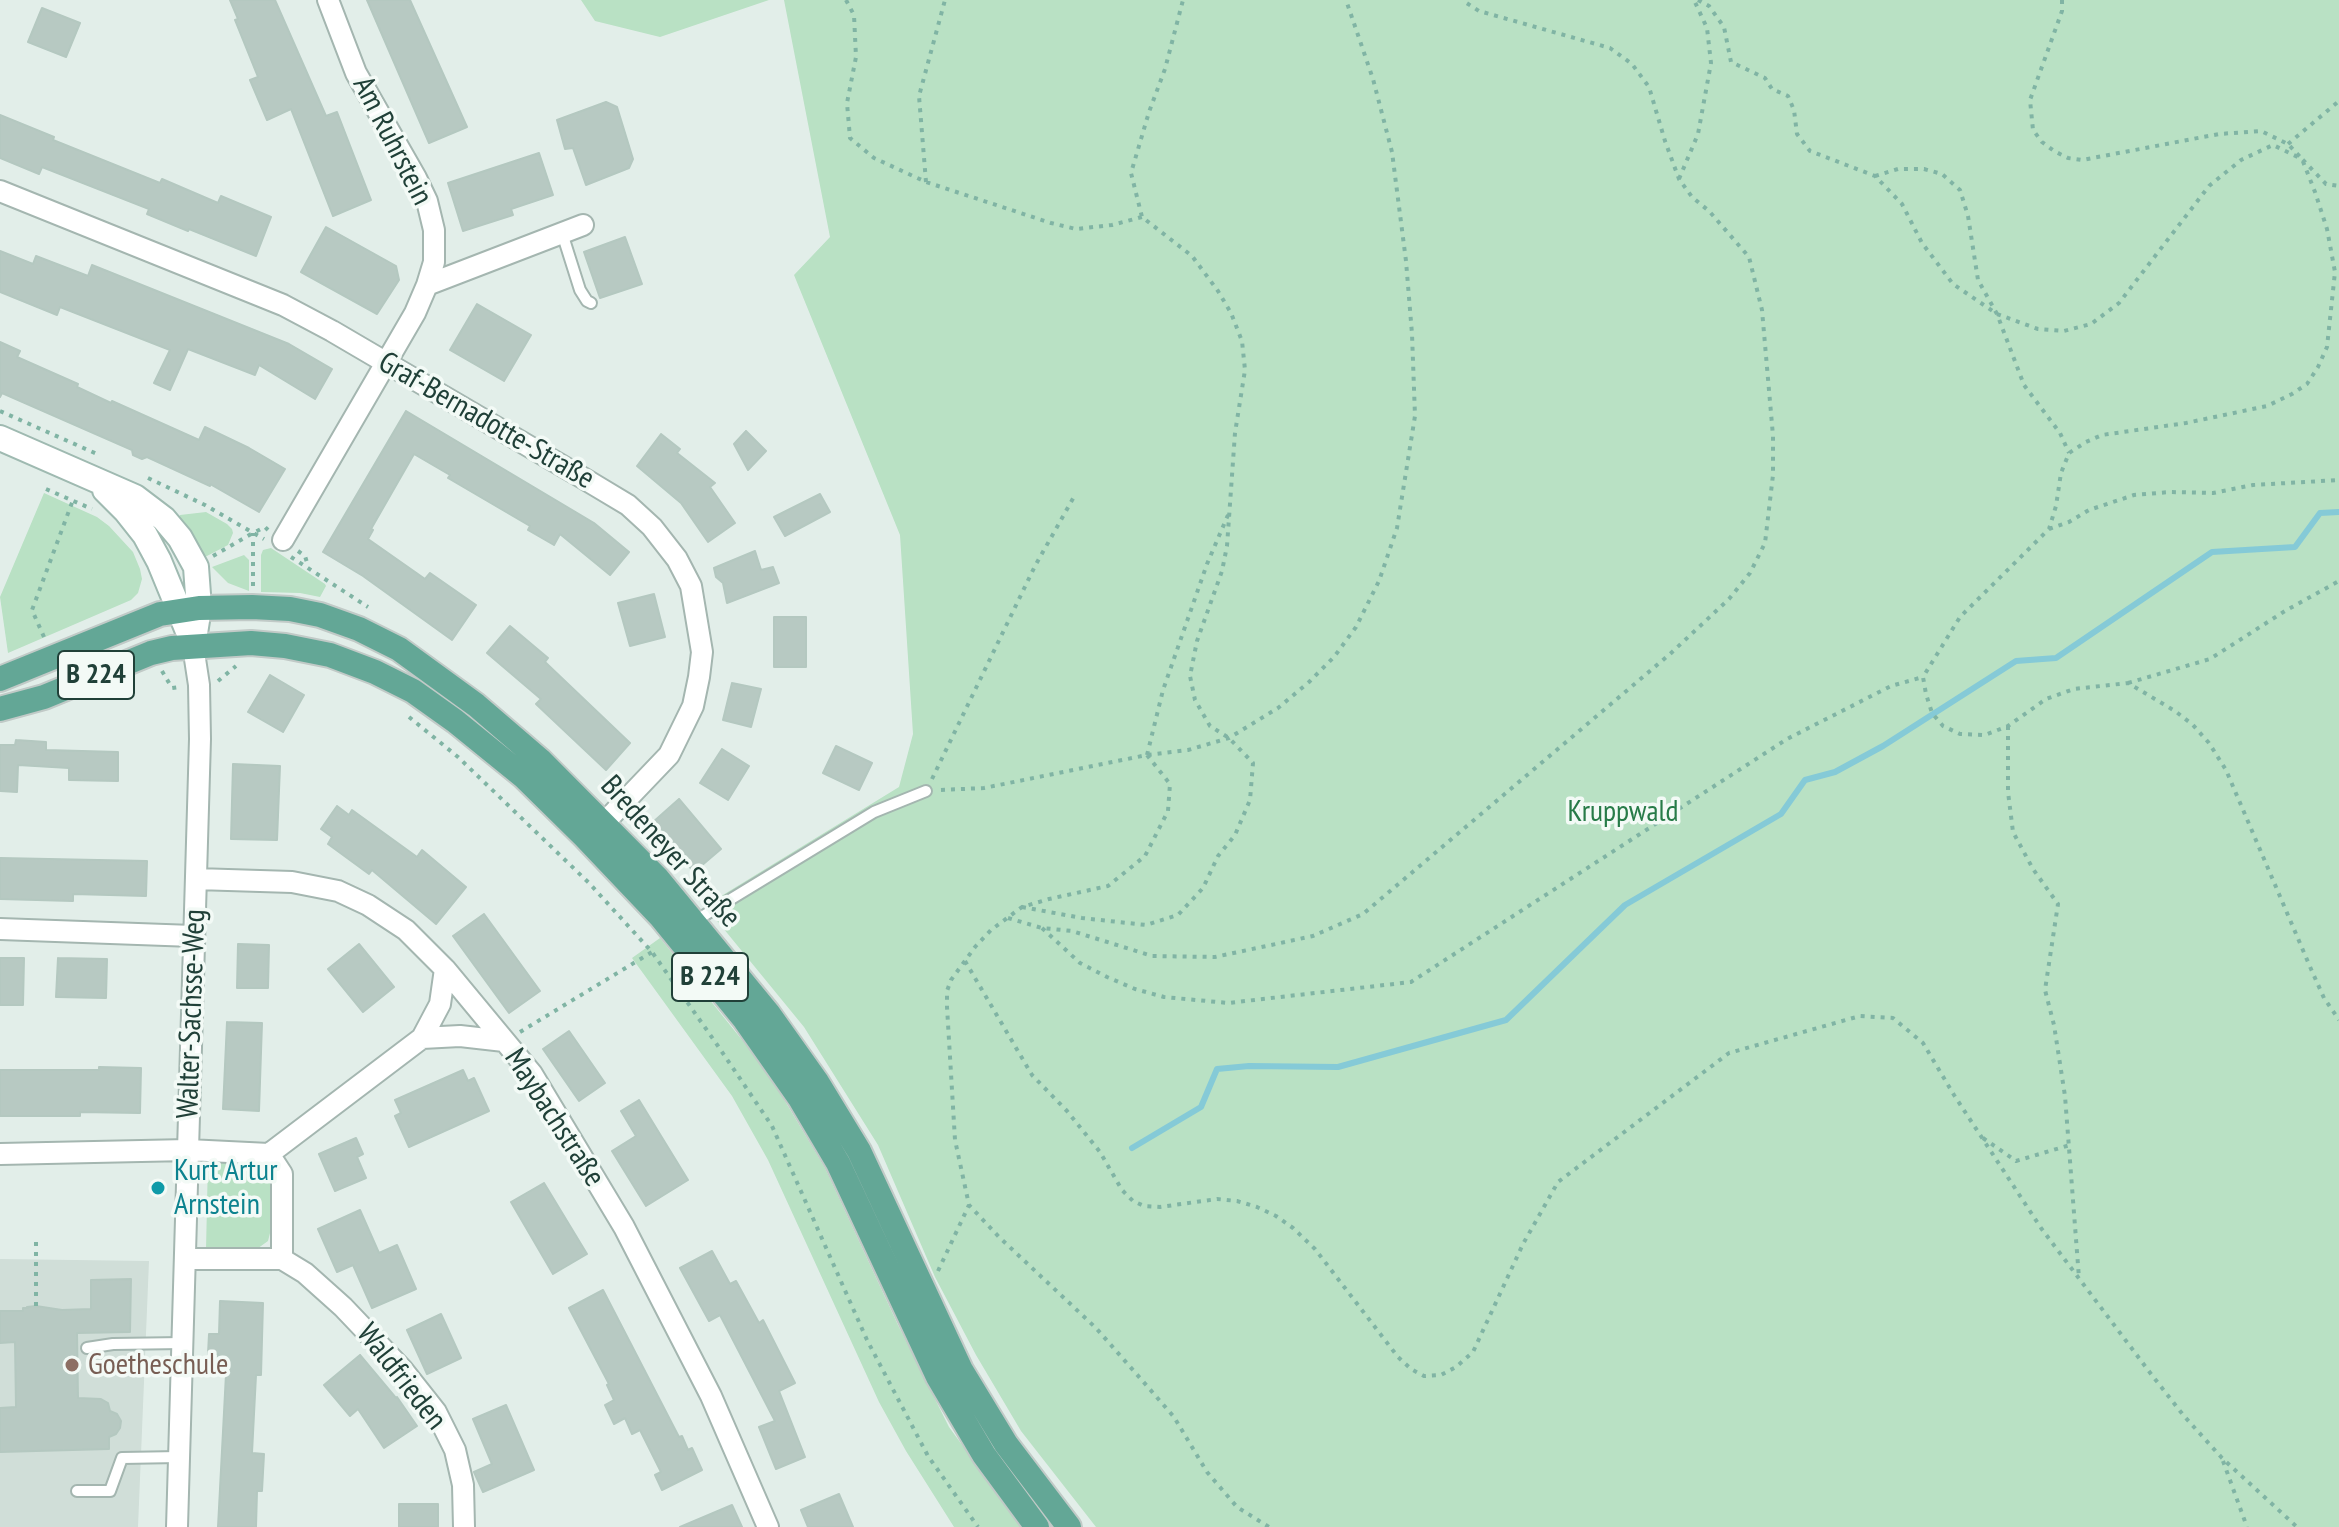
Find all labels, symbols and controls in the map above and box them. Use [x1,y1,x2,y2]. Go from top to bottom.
street label: Am Ruhrstein [344,71,440,211]
street label: Graf-Bernadotte-Straße [372,345,600,497]
road number: B 224 [58,651,134,699]
street label: Bredeneyer Straße [592,769,748,935]
park label: Kruppwald [1568,794,1678,830]
street label: Walter-Sachsse-Weg [170,909,214,1119]
road number: B 224 [672,953,748,1001]
street label: Maybachstraße [496,1042,612,1194]
place label: Kurt Artur Arnstein [174,1153,277,1224]
marker: Kurt Artur Arnstein [149,1179,167,1197]
street label: Waldfrieden [348,1317,454,1437]
place label: Goetheschule [88,1347,228,1383]
marker: Goetheschule [63,1356,81,1374]

